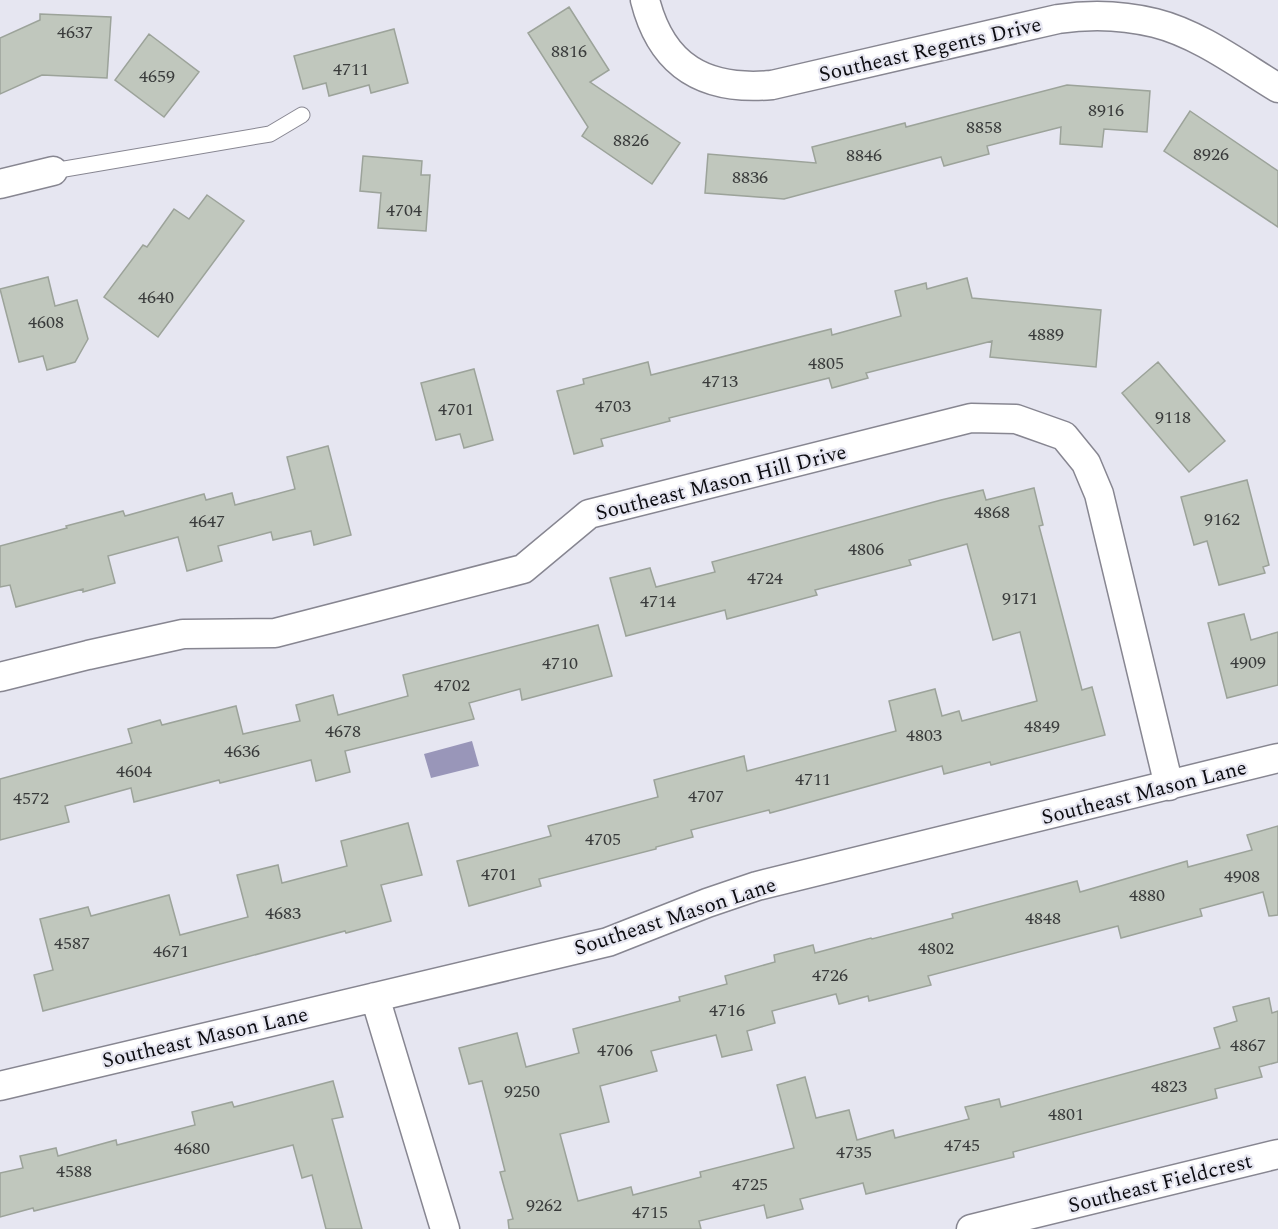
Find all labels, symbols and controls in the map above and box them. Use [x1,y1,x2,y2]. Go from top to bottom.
street label: Southeast Regents Drive [816,9,1045,91]
house number: 4637 [57,19,93,46]
house number: 8816 [551,38,587,65]
house number: 4711 [333,56,369,83]
house number: 4659 [139,63,175,90]
house number: 8916 [1088,97,1124,124]
house number: 8858 [966,114,1002,141]
house number: 8826 [613,127,649,154]
house number: 8926 [1193,141,1229,168]
house number: 8846 [846,142,882,169]
house number: 8836 [732,164,768,191]
house number: 4704 [386,197,422,224]
house number: 4640 [138,284,174,311]
house number: 4608 [28,309,64,336]
house number: 4889 [1028,321,1064,348]
house number: 4805 [808,350,844,377]
house number: 4713 [702,368,738,395]
house number: 4703 [595,393,631,420]
house number: 4701 [438,396,474,423]
house number: 9118 [1155,404,1191,431]
street label: Southeast Mason Hill Drive [593,436,850,530]
house number: 4868 [974,499,1010,526]
house number: 9162 [1204,506,1240,533]
house number: 4647 [189,508,225,535]
house number: 4806 [848,536,884,563]
house number: 4724 [747,565,783,592]
house number: 9171 [1002,585,1038,612]
house number: 4714 [640,588,676,615]
house number: 4909 [1230,649,1266,676]
house number: 4710 [542,650,578,677]
house number: 4702 [434,672,470,699]
house number: 4849 [1024,713,1060,740]
house number: 4678 [325,718,361,745]
house number: 4803 [906,722,942,749]
house number: 4636 [224,738,260,765]
street label: Southeast Mason Lane [1038,752,1250,834]
house number: 4604 [116,758,152,785]
house number: 4711 [795,766,831,793]
house number: 4707 [688,783,724,810]
house number: 4572 [13,785,49,812]
house number: 4705 [585,826,621,853]
house number: 4701 [481,861,517,888]
house number: 4908 [1224,863,1260,890]
street label: Southeast Mason Lane [570,869,780,965]
house number: 4880 [1129,882,1165,909]
house number: 4683 [265,900,301,927]
house number: 4848 [1025,905,1061,932]
house number: 4587 [54,930,90,957]
house number: 4802 [918,935,954,962]
house number: 4671 [153,938,189,965]
house number: 4726 [812,962,848,989]
house number: 4716 [709,997,745,1024]
street label: Southeast Mason Lane [99,999,311,1077]
house number: 4867 [1230,1032,1266,1059]
house number: 4706 [597,1037,633,1064]
house number: 4823 [1151,1073,1187,1100]
house number: 9250 [504,1078,540,1105]
house number: 4801 [1048,1101,1084,1128]
house number: 4745 [944,1132,980,1159]
house number: 4680 [174,1135,210,1162]
house number: 4735 [836,1139,872,1166]
street label: Southeast Fieldcrest [1065,1146,1256,1222]
house number: 4588 [56,1158,92,1185]
house number: 4725 [732,1171,768,1198]
house number: 9262 [526,1192,562,1219]
house number: 4715 [632,1199,668,1226]

